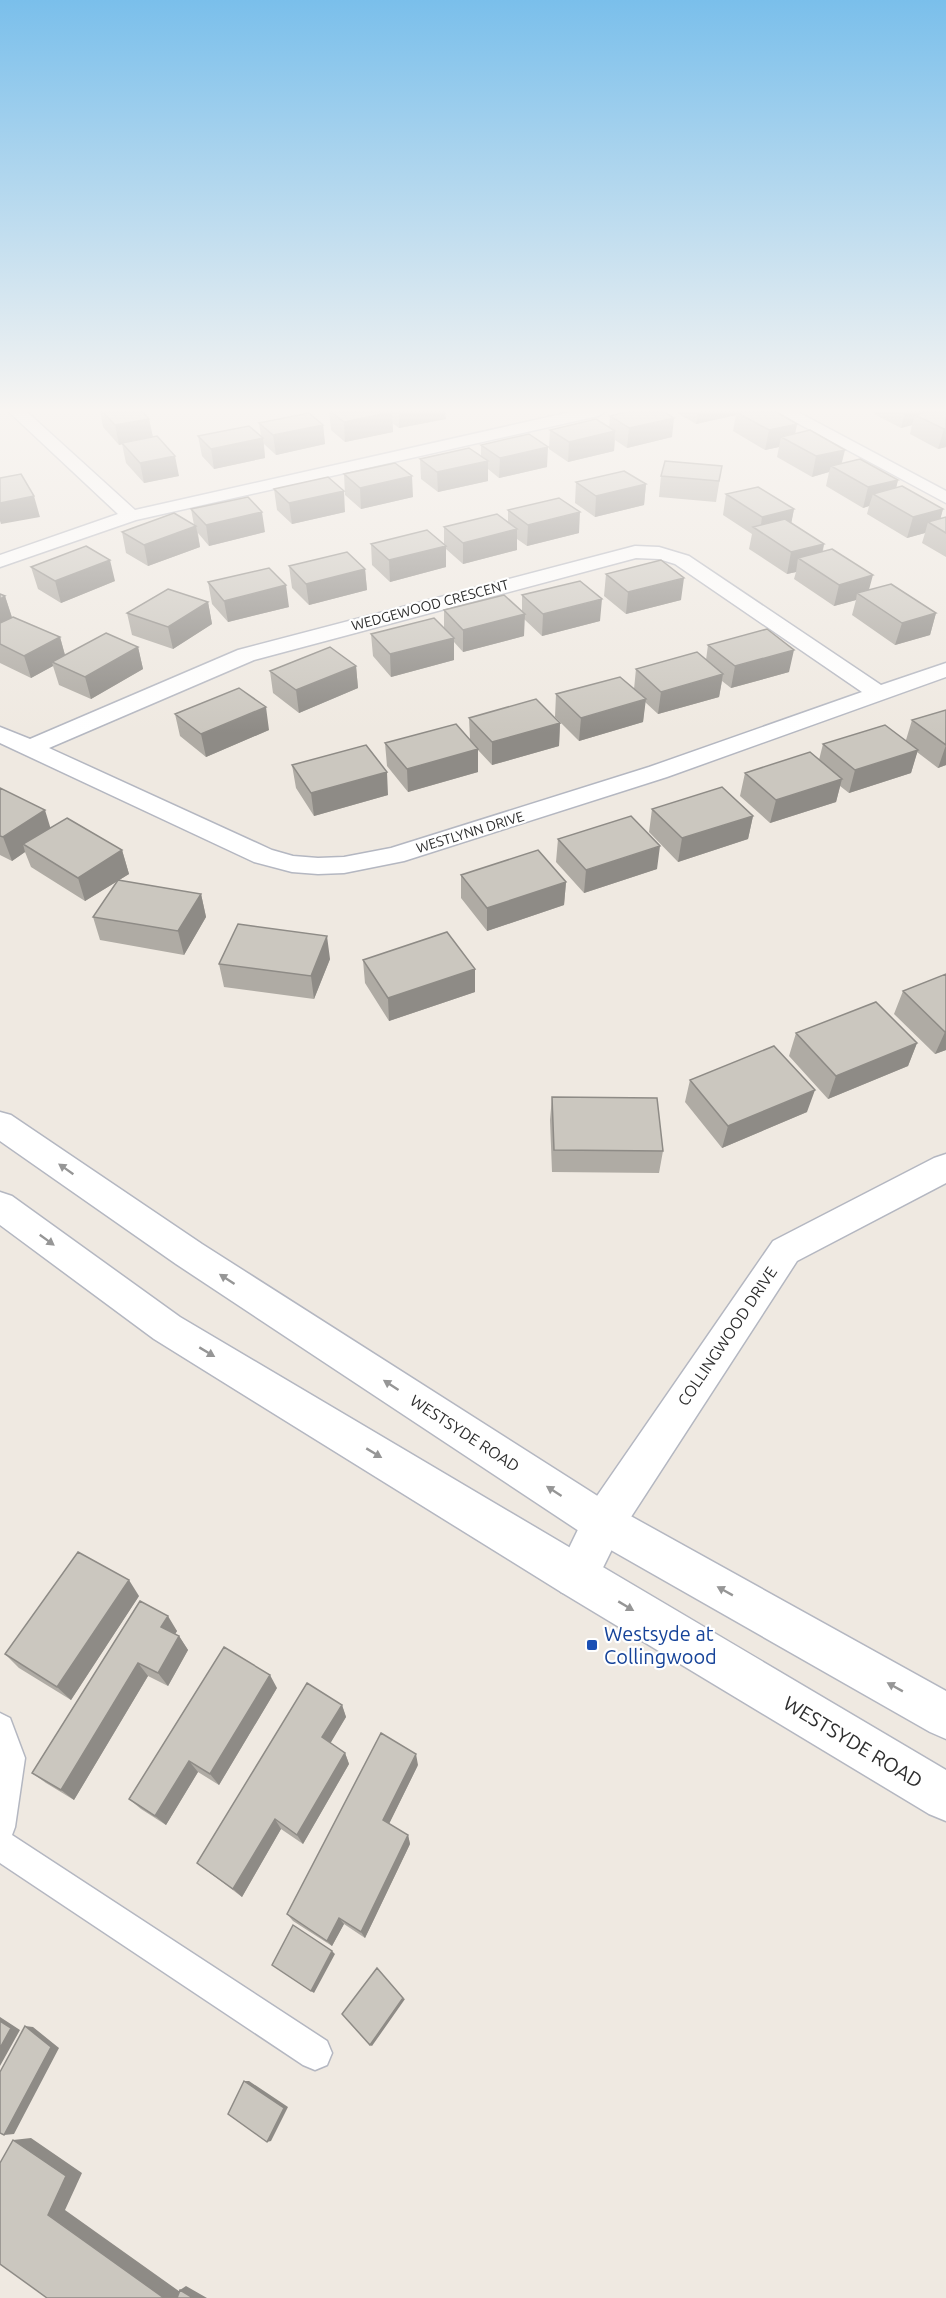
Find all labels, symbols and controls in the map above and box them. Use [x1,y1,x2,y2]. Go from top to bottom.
street label: WEDGEWOOD CRESCENT [350,576,511,634]
street label: WESTLYNN DRIVE [414,808,526,856]
one-way arrow [57,1164,74,1175]
one-way arrow [39,1234,55,1246]
street label: COLLINGWOOD DRIVE [674,1263,780,1409]
one-way arrow [219,1274,235,1285]
one-way arrow [199,1346,215,1357]
one-way arrow [383,1379,399,1391]
street label: WESTSYDE ROAD [407,1391,523,1475]
one-way arrow [365,1448,382,1459]
one-way arrow [546,1486,562,1497]
one-way arrow [717,1586,733,1597]
one-way arrow [618,1601,634,1612]
place label: Westsyde at Collingwood [604,1622,717,1668]
marker: Westsyde at Collingwood [585,1638,599,1652]
one-way arrow [886,1682,903,1692]
street label: WESTSYDE ROAD [780,1691,927,1792]

